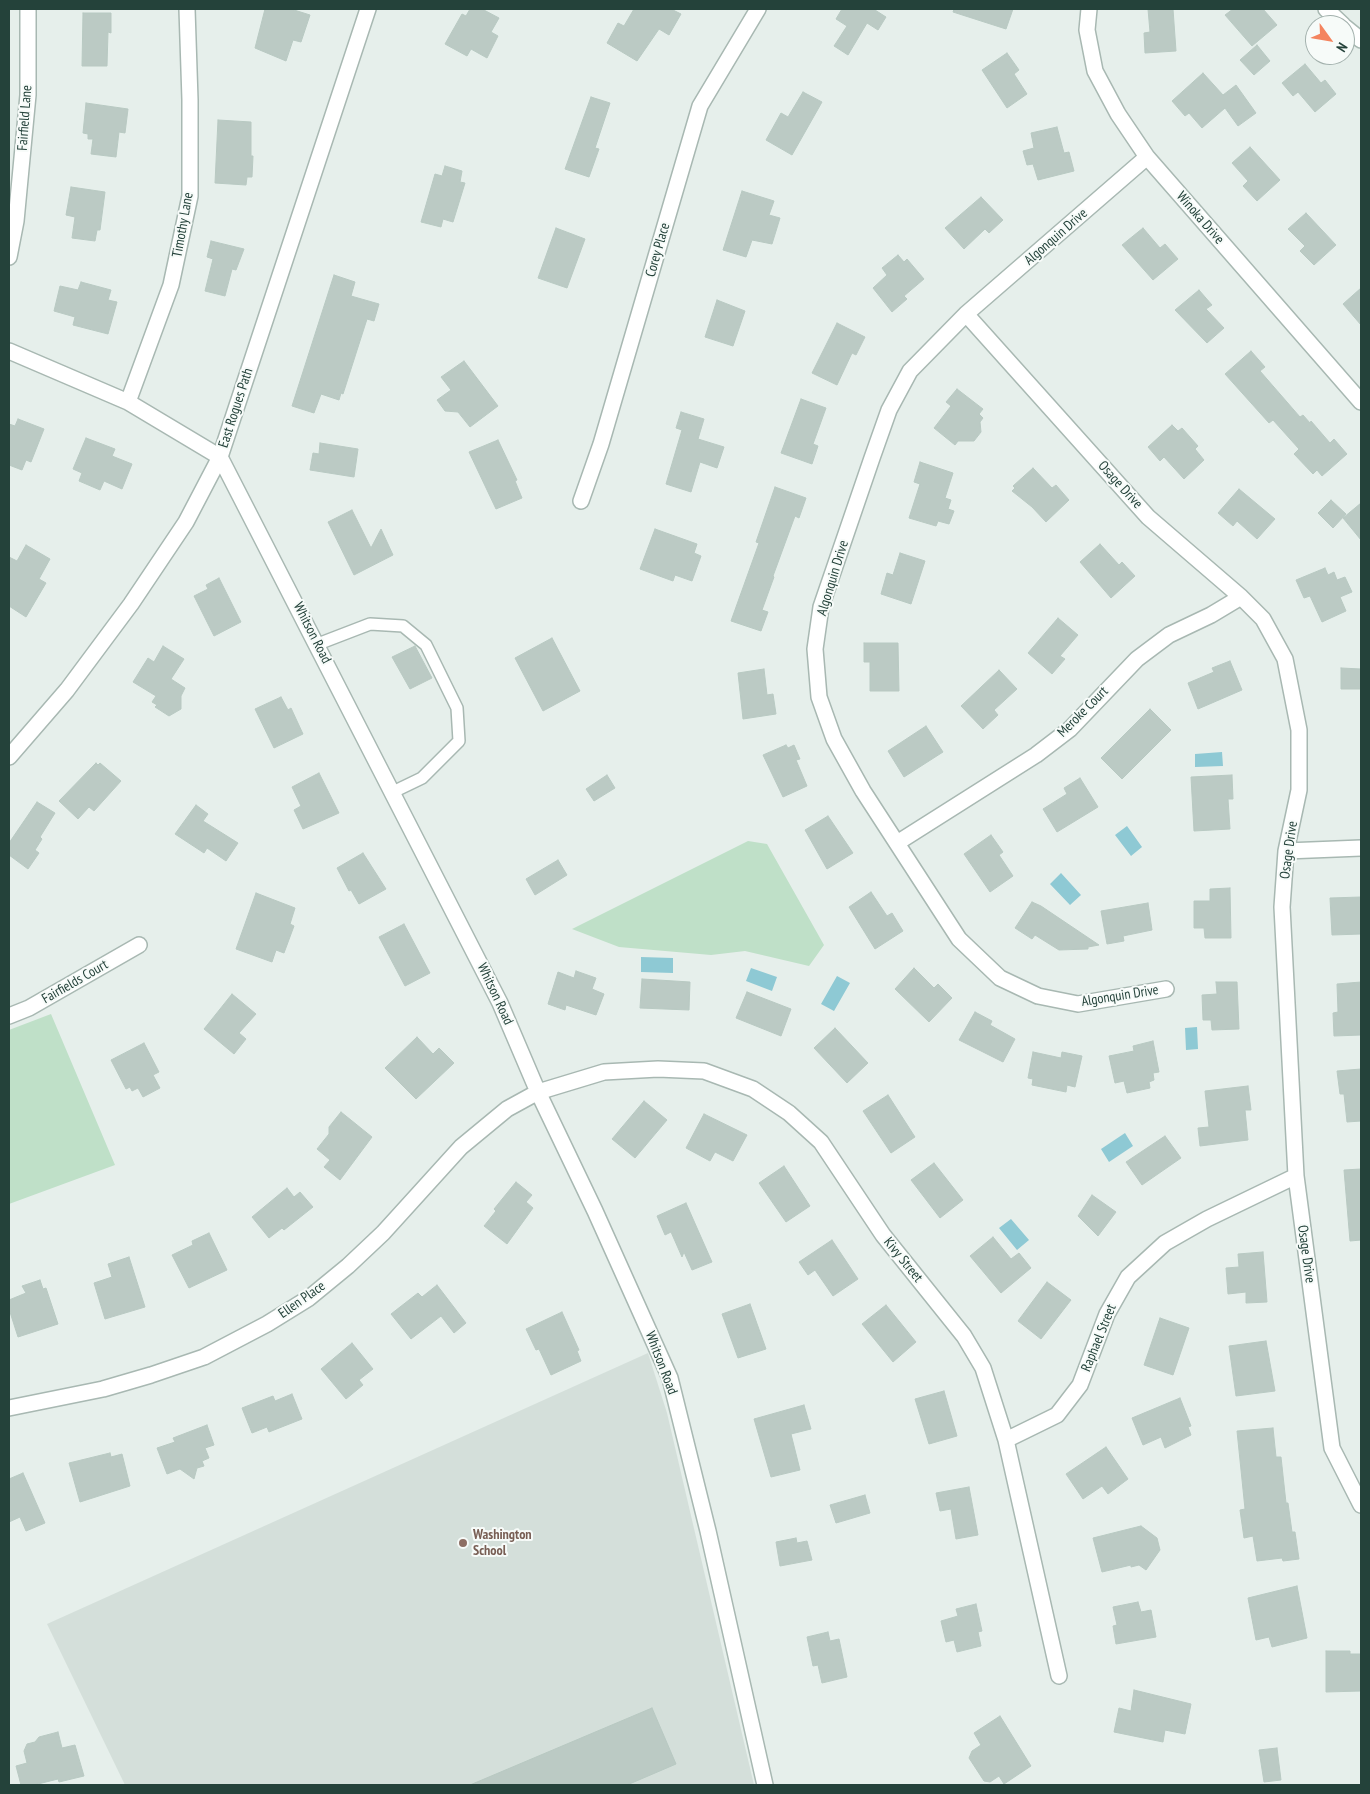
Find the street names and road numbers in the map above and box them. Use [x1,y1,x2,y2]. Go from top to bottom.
street label: Fairfield Lane [14,85,36,151]
street label: Winoka Drive [1173,188,1227,248]
street label: Timothy Lane [169,191,197,259]
street label: Algonquin Drive [1021,205,1091,269]
street label: Corey Place [642,221,674,279]
street label: East Rogues Path [215,366,257,450]
street label: Osage Drive [1094,458,1146,512]
street label: Algonquin Drive [814,538,852,618]
street label: Whitson Road [289,600,335,666]
street label: Meroke Court [1054,683,1112,741]
street label: Osage Drive [1277,820,1301,880]
street label: Fairfields Court [39,956,111,1008]
street label: Whitson Road [473,960,517,1028]
street label: Algonquin Drive [1080,982,1160,1010]
street label: Osage Drive [1294,1224,1318,1284]
street label: Kivy Street [880,1234,926,1286]
street label: Ellen Place [275,1278,329,1322]
street label: Raphael Street [1078,1302,1120,1374]
street label: Whitson Road [641,1329,681,1397]

